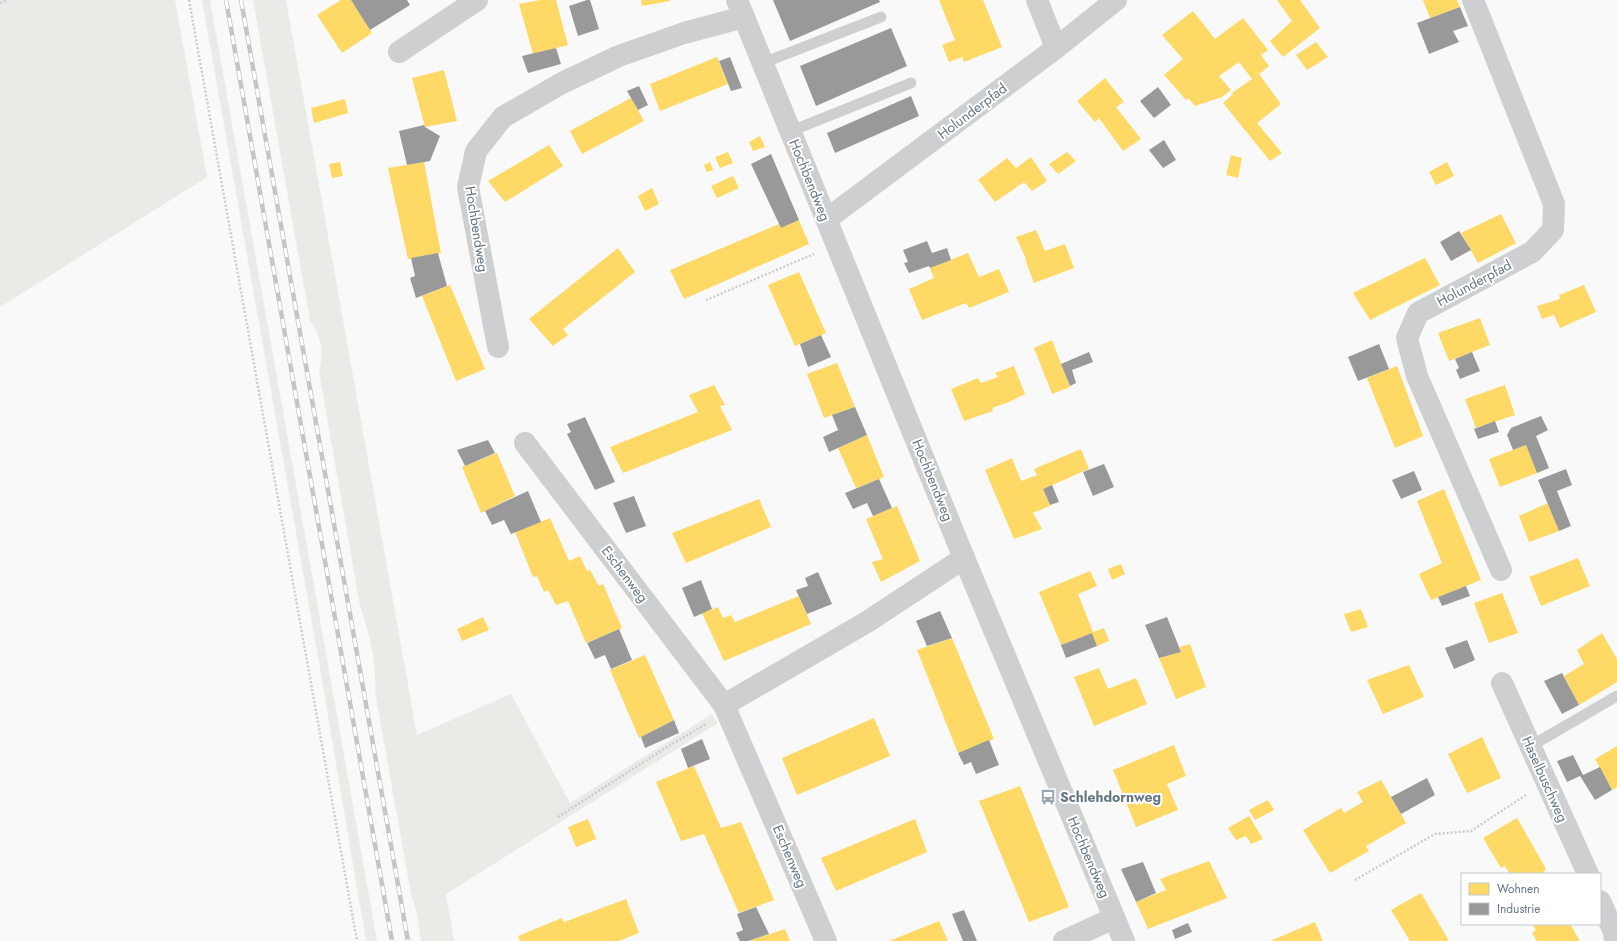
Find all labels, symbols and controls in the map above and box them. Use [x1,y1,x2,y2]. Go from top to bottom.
street label: Holunderpfad [933,78,1011,144]
street label: Hochbendweg [784,136,836,224]
street label: Hochbendweg [460,185,494,273]
street label: Holunderpfad [1433,255,1515,311]
street label: Hochbendweg [907,436,959,524]
street label: Eschenweg [597,541,653,607]
street label: Haselbuschweg [1517,733,1573,825]
place label: Schlehdornweg [1060,787,1161,807]
bus stop icon: Schlehdornweg [1039,788,1057,806]
street label: Hochbendweg [1063,813,1115,901]
street label: Eschenweg [768,822,812,890]
legend [1461,873,1601,925]
text: Wohnen [1497,880,1540,898]
text: Industrie [1497,900,1541,918]

